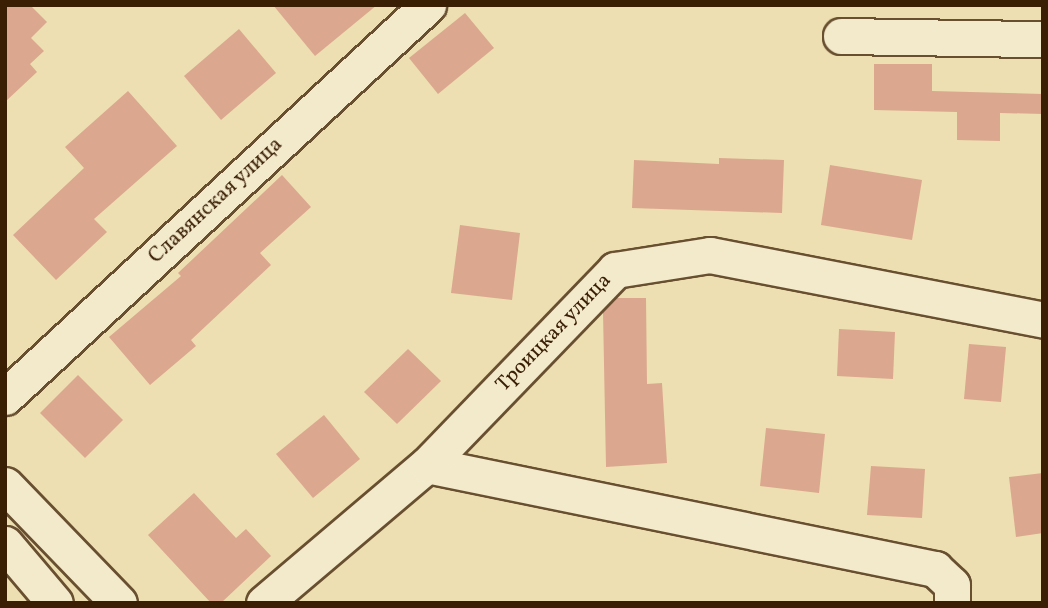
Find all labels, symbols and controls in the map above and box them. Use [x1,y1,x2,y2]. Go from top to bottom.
street label: Славянская улица [144,132,288,270]
street label: Троицкая улица [491,268,617,398]

